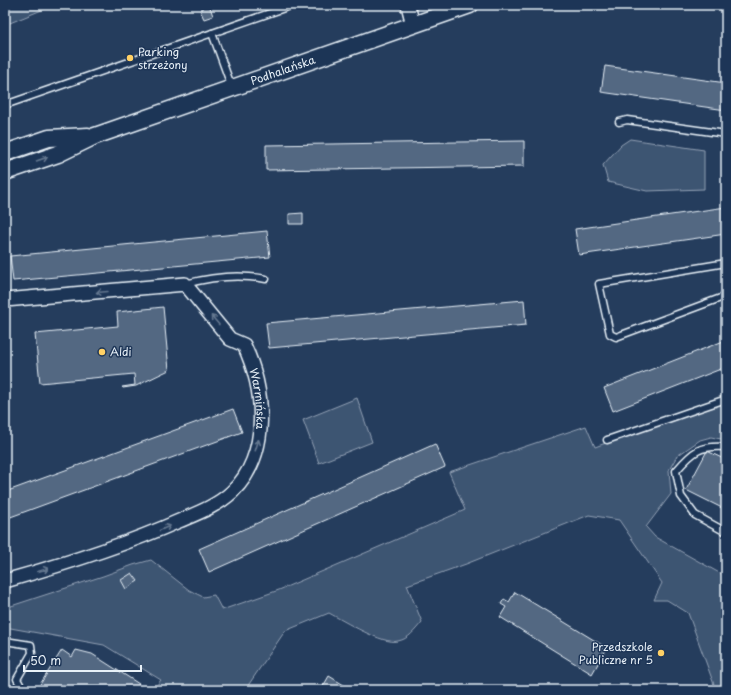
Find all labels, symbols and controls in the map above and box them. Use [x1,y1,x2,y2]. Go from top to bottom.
place label: Parking strzeżony [138,43,187,73]
street label: Podhalańska [248,51,317,89]
marker: Parking strzeżony [125,53,135,63]
one-way arrow [35,155,48,162]
one-way arrow [96,288,109,295]
one-way arrow [210,315,219,326]
place label: Aldi [110,343,131,360]
marker: Aldi [97,347,107,357]
street label: Warmińska [245,366,270,430]
one-way arrow [254,439,261,452]
one-way arrow [159,523,171,531]
one-way arrow [36,566,49,573]
place label: Przedszkole Publiczne nr 5 [579,638,653,668]
scale bar [24,647,141,673]
marker: Przedszkole Publiczne nr 5 [656,648,666,658]
text: 50 m [30,651,61,669]

